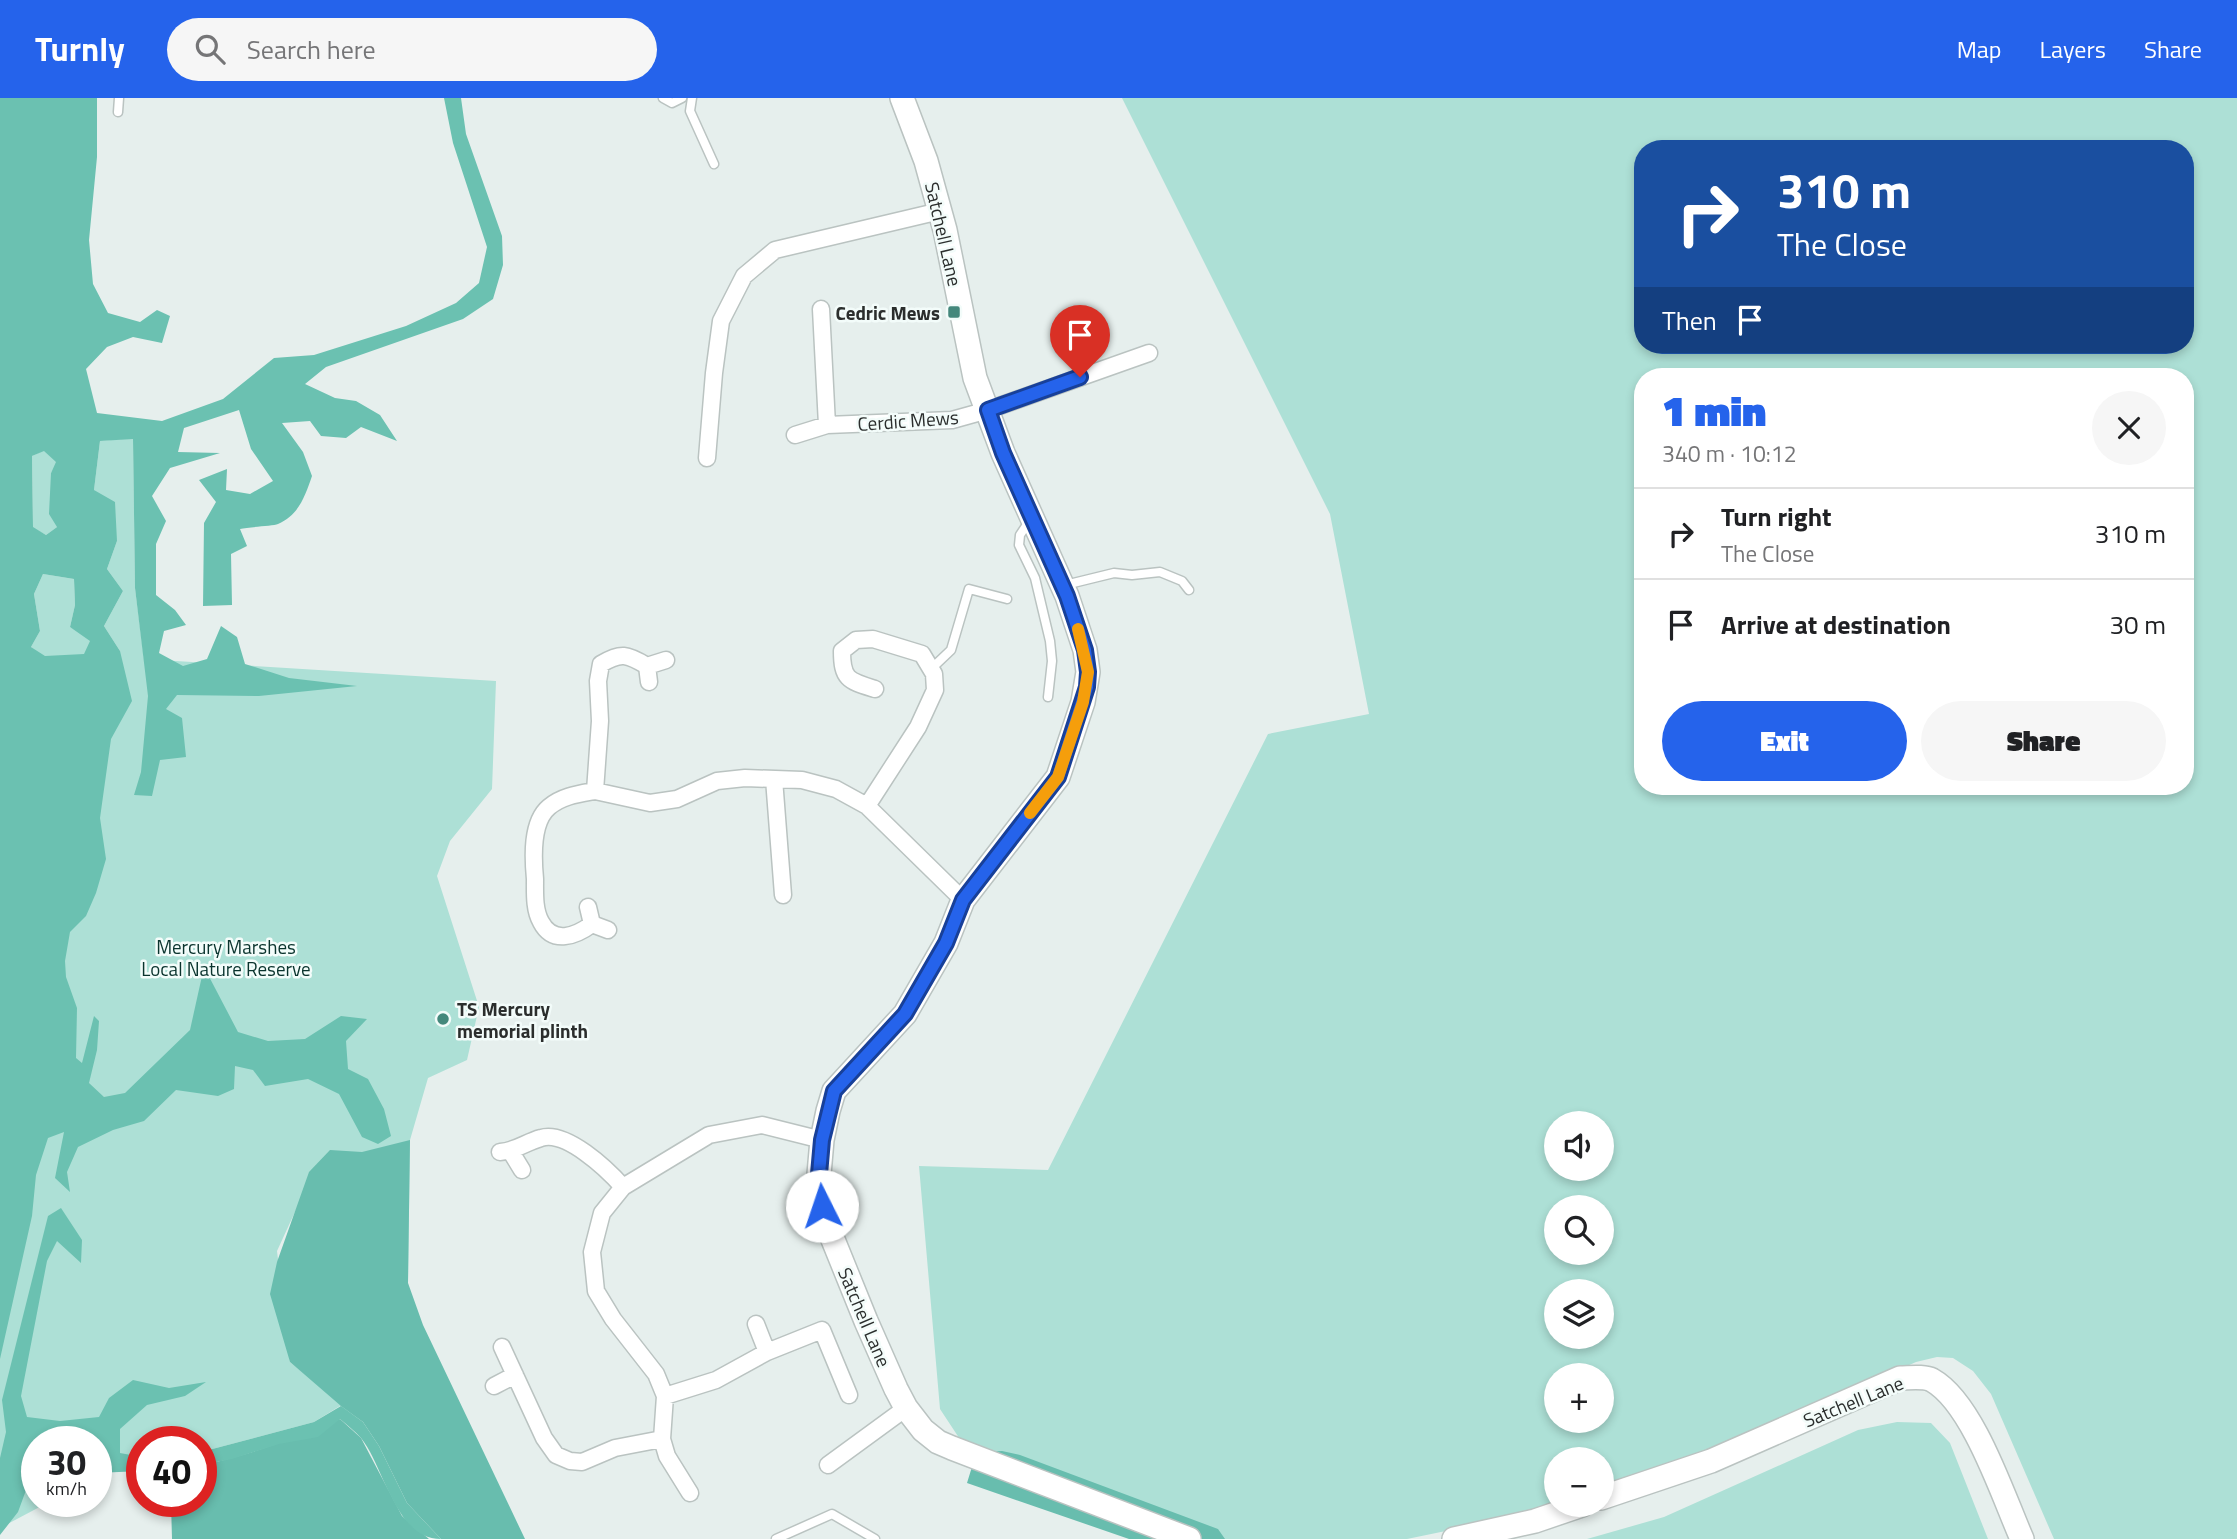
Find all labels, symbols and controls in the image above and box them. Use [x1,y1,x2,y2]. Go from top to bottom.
search box [167,18,657,81]
text: Turnly [35,24,125,74]
icon: search [191,30,229,68]
text: Search here [247,30,376,69]
text: Map [1957,31,2002,67]
text: Layers [2040,31,2106,67]
text: Share [2144,31,2202,67]
text: 310 m [1777,152,1911,227]
icon: right [1662,168,1753,259]
street label: Satchell Lane [918,179,970,289]
text: The Close [1777,220,1907,268]
place label: Cedric Mews [836,298,940,327]
text: Then [1662,301,1717,340]
icon: arrive [1731,301,1769,339]
marker: Cedric Mews [946,304,962,320]
pin [1050,305,1110,377]
icon: arrive [1061,316,1099,354]
text: 1 min [1662,378,1766,442]
button: close [2092,391,2166,465]
street label: Cerdic Mews [856,402,960,438]
text: 340 m · 10:12 [1662,436,1797,471]
text: Turn right [1721,497,1832,536]
text: 310 m [2095,514,2166,553]
icon: right [1662,515,1700,553]
text: The Close [1721,536,1814,571]
text: Arrive at destination [1721,605,1951,644]
text: 30 m [2109,605,2166,644]
icon: arrive [1662,606,1700,644]
button: Exit [1662,701,1907,781]
button: Share [1921,701,2166,781]
park label: Mercury Marshes Local Nature Reserve [141,932,311,983]
place label: TS Mercury memorial plinth [457,994,588,1045]
marker: TS Mercury memorial plinth [435,1011,451,1027]
map controls [1544,1111,1614,1517]
button: sound [1544,1111,1614,1181]
position arrow [785,1169,859,1243]
button: search [1544,1195,1614,1265]
street label: Satchell Lane [831,1263,899,1371]
button: layers [1544,1279,1614,1349]
button: + [1544,1363,1614,1433]
street label: Satchell Lane [1798,1368,1908,1434]
speed limit sign: 40 [126,1426,217,1517]
text: 30 [47,1435,86,1489]
button: − [1544,1447,1614,1517]
text: km/h [46,1475,87,1502]

